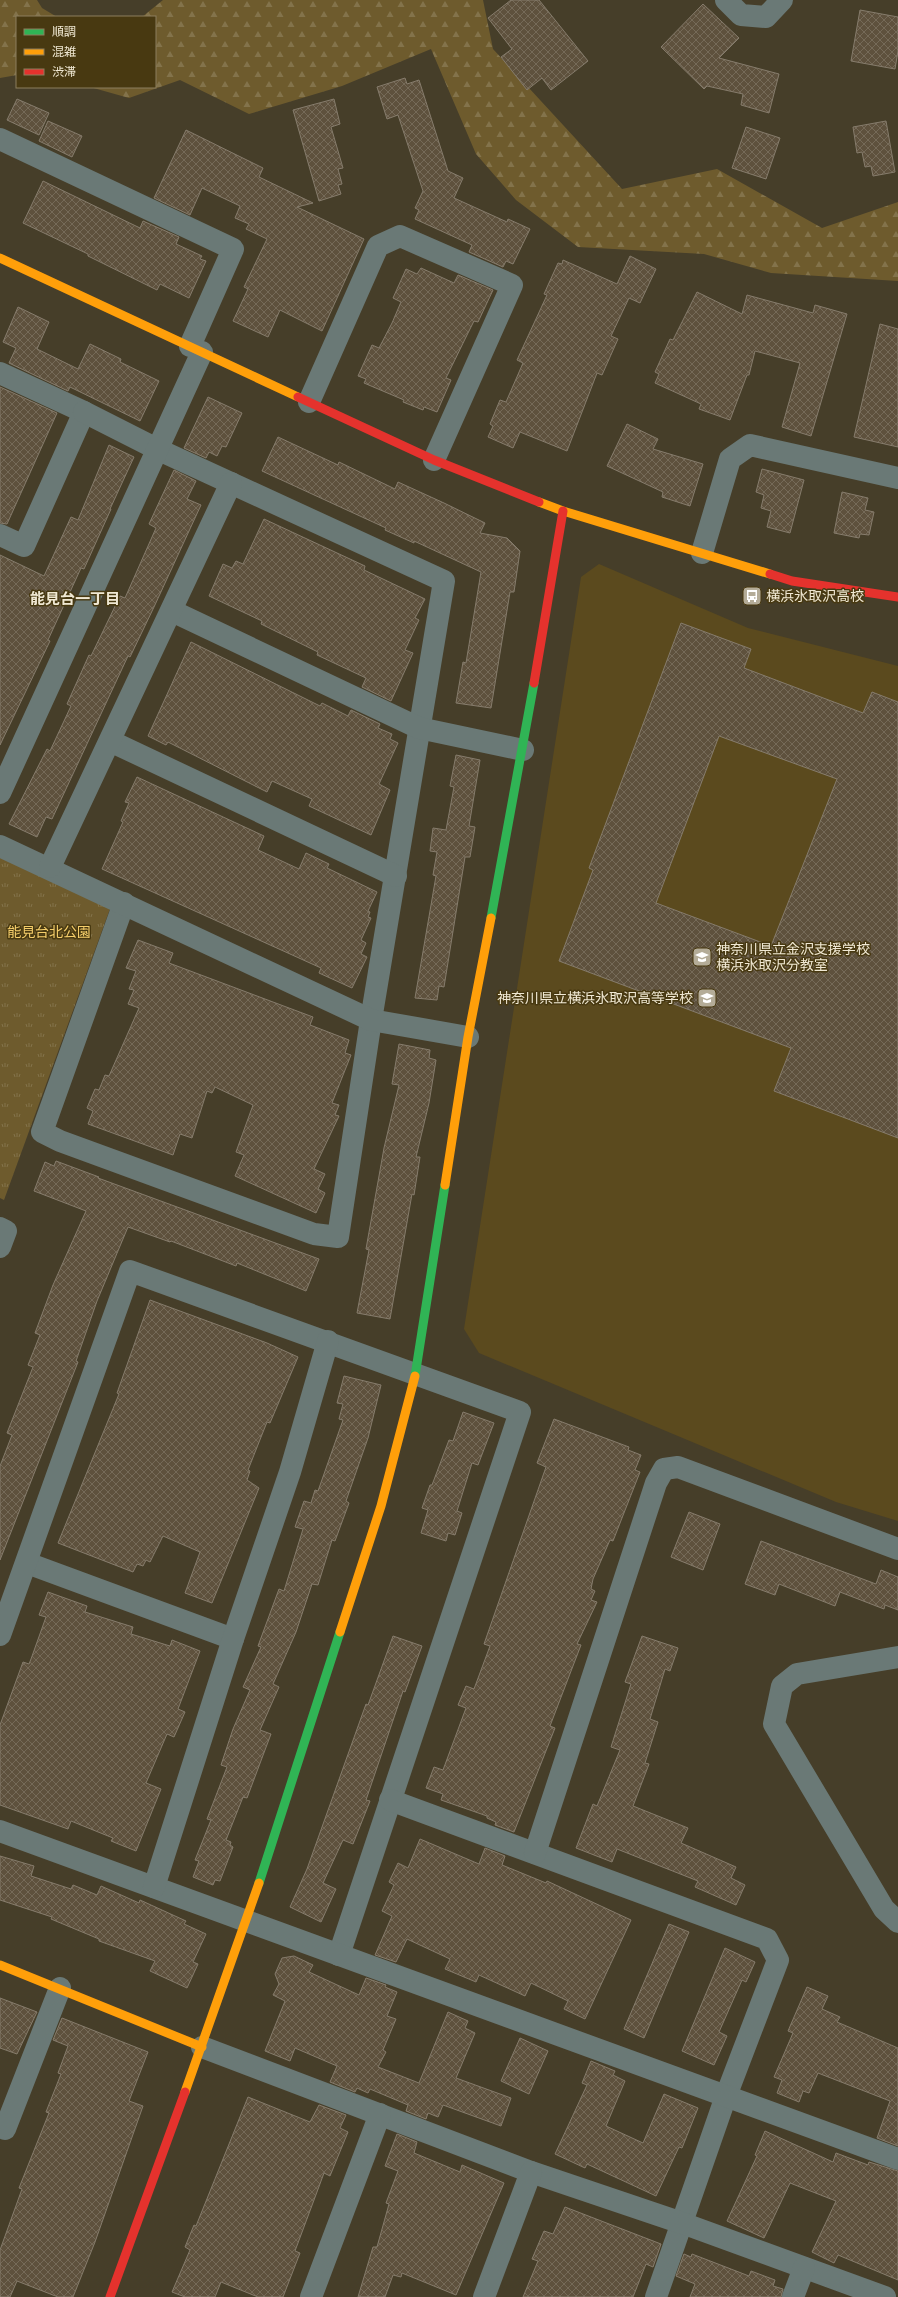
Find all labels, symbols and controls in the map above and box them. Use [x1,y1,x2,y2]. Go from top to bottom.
legend [16,16,156,88]
text: 順調 [52,25,76,39]
text: 混雑 [52,45,76,59]
text: 渋滞 [52,65,76,79]
bus stop icon: 横浜氷取沢高校 [741,585,763,607]
place label: 横浜氷取沢高校 [766,588,864,604]
district label: 能見台一丁目 [30,590,120,607]
park label: 能見台北公園 [7,924,91,940]
place label: 神奈川県立金沢支援学校 横浜氷取沢分教室 [716,941,870,973]
school or university icon: 神奈川県立金沢支援学校 横浜氷取沢分教室 [691,946,713,968]
school or university icon: 神奈川県立横浜氷取沢高等学校 [696,987,718,1009]
place label: 神奈川県立横浜氷取沢高等学校 [497,990,693,1006]

